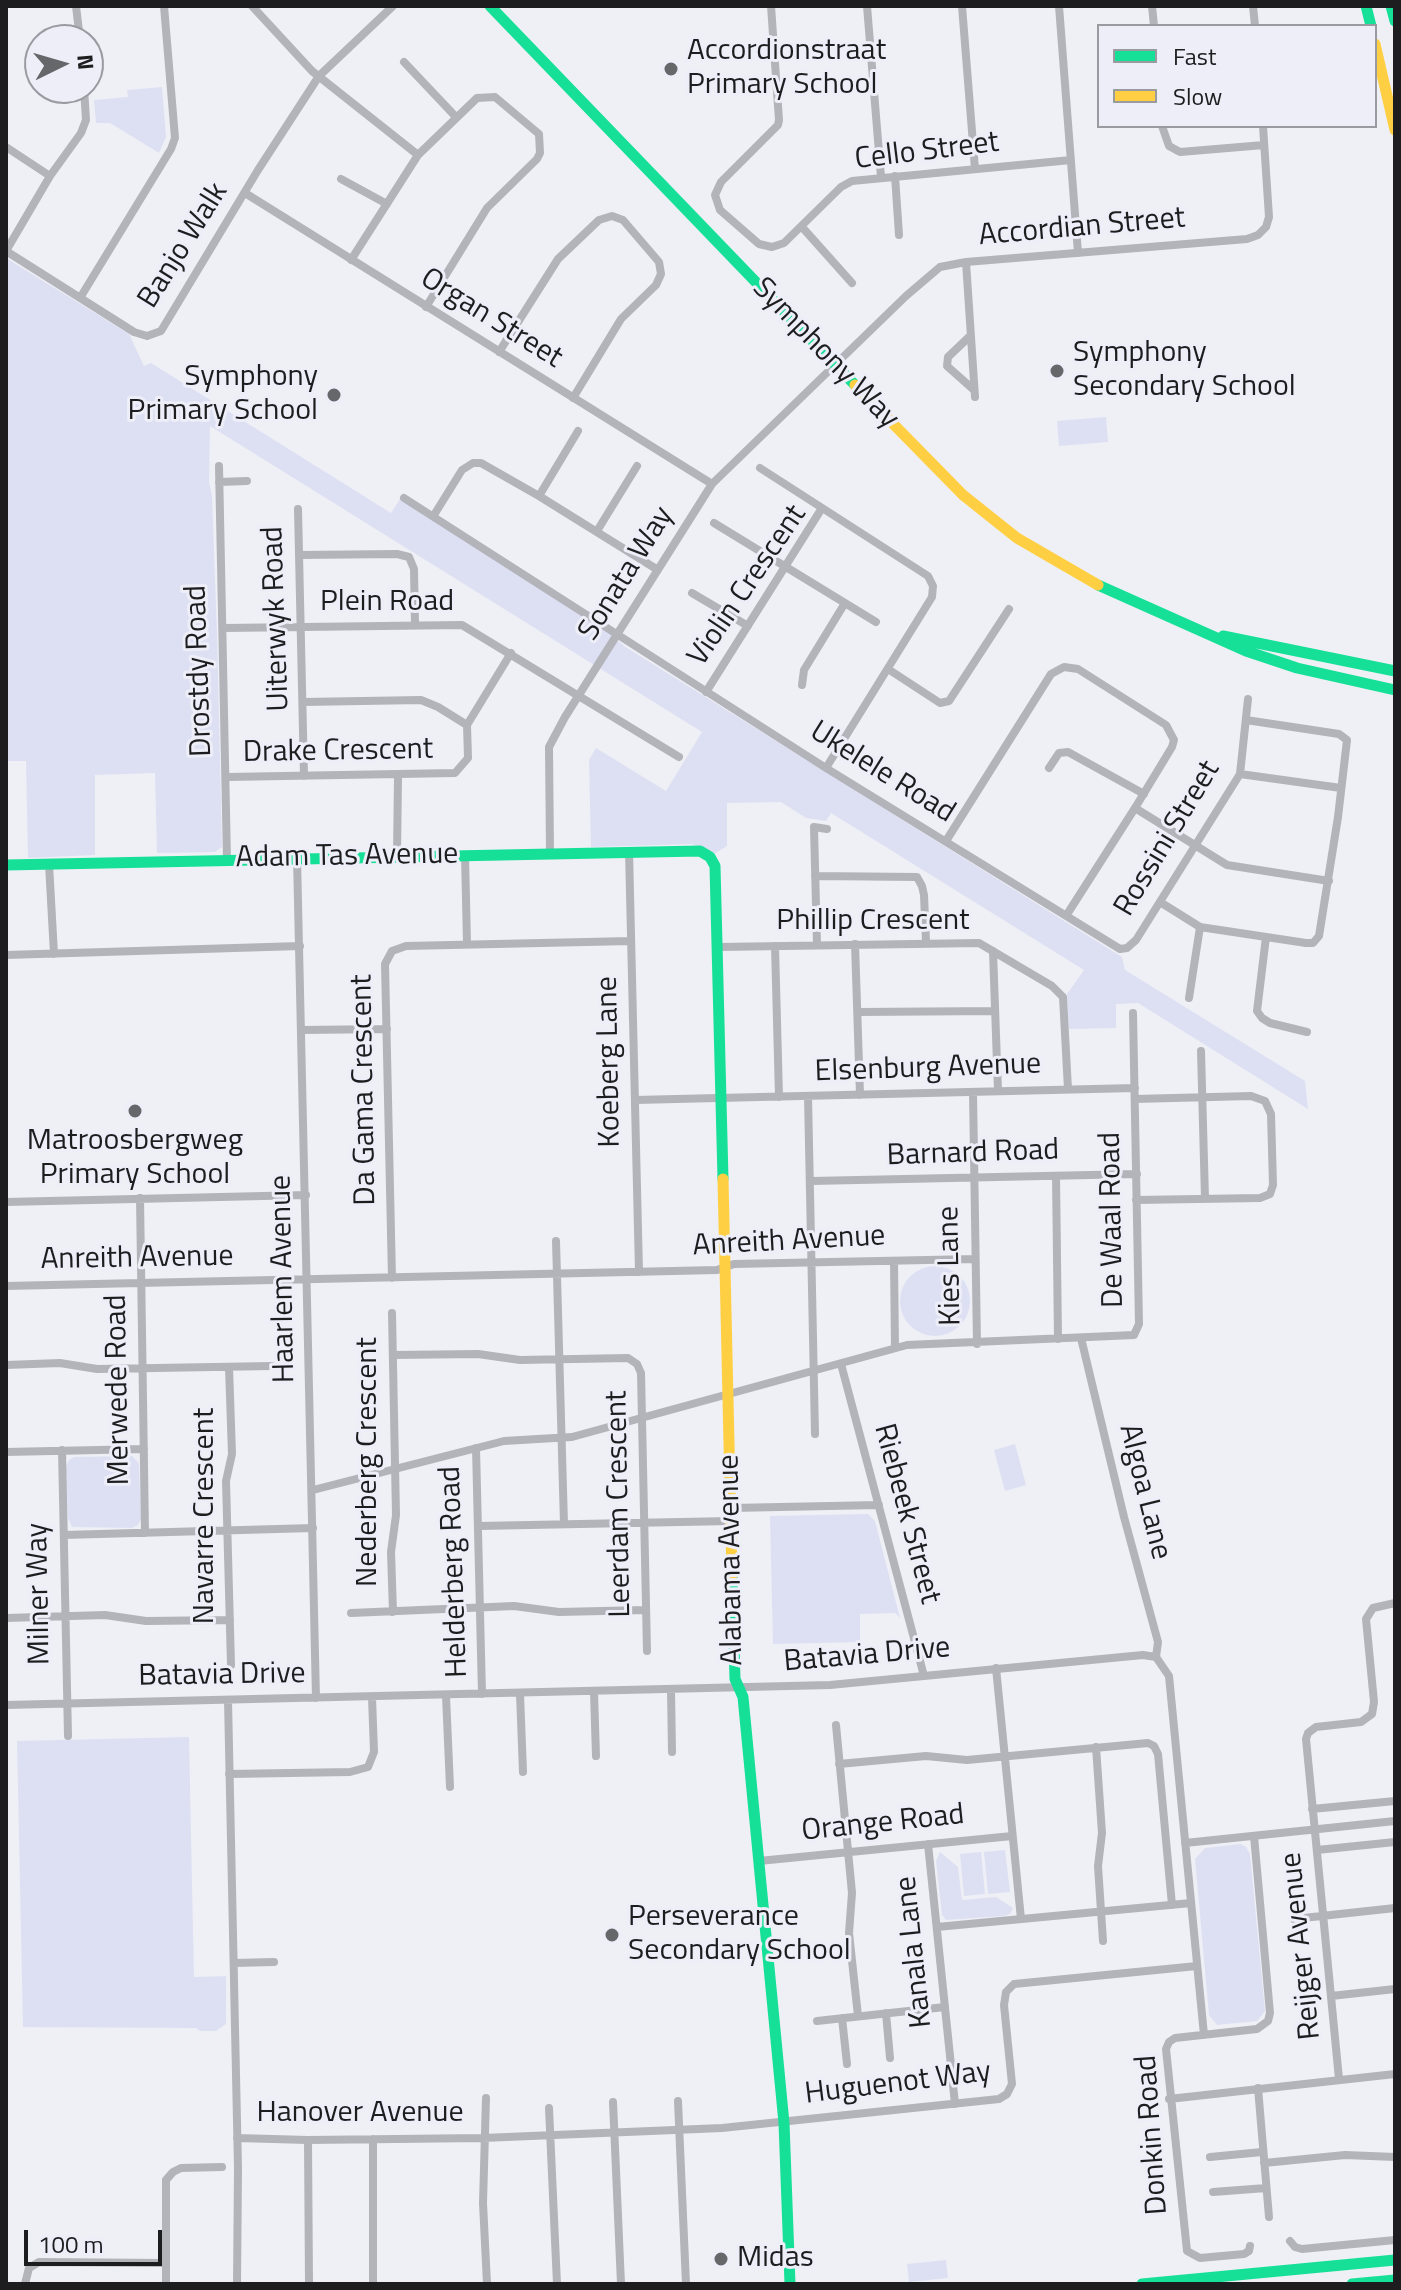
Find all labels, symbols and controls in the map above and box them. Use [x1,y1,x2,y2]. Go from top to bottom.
north arrow [24,24,104,104]
legend [1097,24,1377,128]
place label: Accordionstraat Primary School [687,34,886,104]
text: Fast [1173,38,1216,74]
text: N [68,53,104,71]
marker: Accordionstraat Primary School [662,60,680,78]
text: Slow [1173,78,1222,114]
street label: Cello Street [853,125,1001,179]
street label: Banjo Walk [131,177,237,315]
street label: Accordian Street [977,201,1187,255]
street label: Organ Street [413,261,569,377]
street label: Symphony Way [744,271,906,437]
place label: Symphony Secondary School [1073,336,1296,406]
place label: Symphony Primary School [128,360,318,430]
marker: Symphony Secondary School [1048,362,1066,380]
marker: Symphony Primary School [325,386,343,404]
street label: Violin Crescent [681,499,815,673]
street label: Sonata Way [572,500,682,648]
street label: Uiterwyk Road [256,526,298,712]
street label: Drostdy Road [179,585,221,757]
street label: Plein Road [320,585,454,621]
street label: Ukelele Road [803,714,961,832]
street label: Drake Crescent [242,732,434,772]
street label: Rossini Street [1107,755,1229,923]
street label: Adam Tas Avenue [235,837,459,877]
street label: Phillip Crescent [776,904,970,940]
street label: Da Gama Crescent [345,974,385,1206]
street label: Koeberg Lane [591,976,629,1148]
street label: Elsenburg Avenue [814,1047,1042,1091]
marker: Matroosbergweg Primary School [126,1102,144,1120]
place label: Matroosbergweg Primary School [27,1124,243,1194]
street label: De Waal Road [1093,1132,1133,1308]
street label: Barnard Road [886,1133,1060,1175]
street label: Haarlem Avenue [264,1175,304,1383]
street label: Kies Lane [932,1206,970,1326]
street label: Anreith Avenue [692,1219,886,1265]
street label: Anreith Avenue [40,1239,234,1279]
street label: Merwede Road [99,1294,139,1486]
street label: Nederberg Crescent [351,1337,387,1587]
street label: Leerdam Crescent [600,1390,640,1618]
street label: Navarre Crescent [188,1408,224,1624]
street label: Riebeek Street [865,1420,947,1608]
street label: Algoa Lane [1110,1421,1178,1563]
street label: Alabama Avenue [712,1454,752,1666]
street label: Helderberg Road [433,1466,477,1678]
street label: Milner Way [21,1522,59,1666]
street label: Batavia Drive [782,1631,952,1681]
street label: Batavia Drive [138,1657,306,1695]
street label: Orange Road [800,1798,966,1850]
street label: Reijger Avenue [1274,1851,1330,2041]
street label: Kanala Lane [889,1874,941,2030]
place label: Perseverance Secondary School [628,1900,851,1970]
marker: Perseverance Secondary School [603,1926,621,1944]
street label: Donkin Road [1129,2054,1177,2216]
street label: Huguenot Way [803,2055,993,2113]
street label: Hanover Avenue [256,2096,464,2132]
scale bar [28,2214,166,2264]
text: 100 m [38,2226,104,2262]
place label: Midas [737,2241,814,2277]
marker: Midas [712,2250,730,2268]

